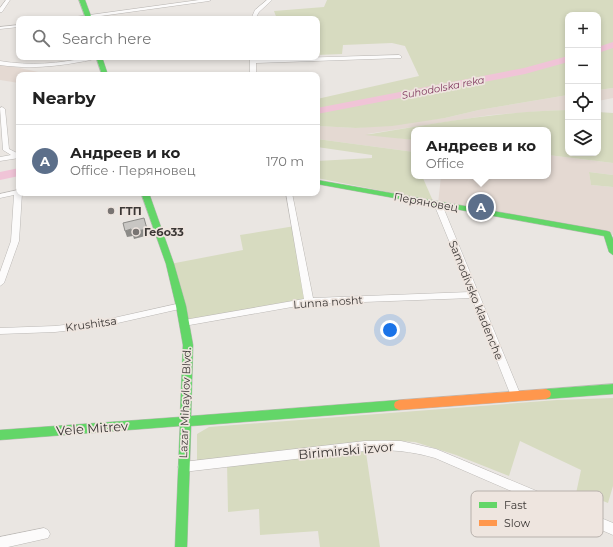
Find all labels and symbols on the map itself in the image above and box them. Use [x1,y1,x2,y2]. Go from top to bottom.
water label: Suhodolska reka [401,73,486,102]
street label: Перяновец [393,189,460,215]
pin: A [468,192,494,222]
place label: ГТП [119,204,142,218]
marker: ГТП [106,206,116,216]
place label: Гебо33 [144,225,184,239]
marker: Гебо33 [131,227,141,237]
street label: Samodivsko kladenche [446,238,506,362]
street label: Lunna nosht [293,293,364,311]
street label: Krushitsa [65,313,117,335]
your location [380,320,400,340]
street label: Lazar Mihaylov Blvd. [176,347,194,459]
street label: Vele Mitrev [56,417,129,438]
street label: Birimirski izvor [298,438,394,462]
legend [471,491,603,537]
text: Fast [504,498,528,512]
text: Slow [504,516,530,530]

